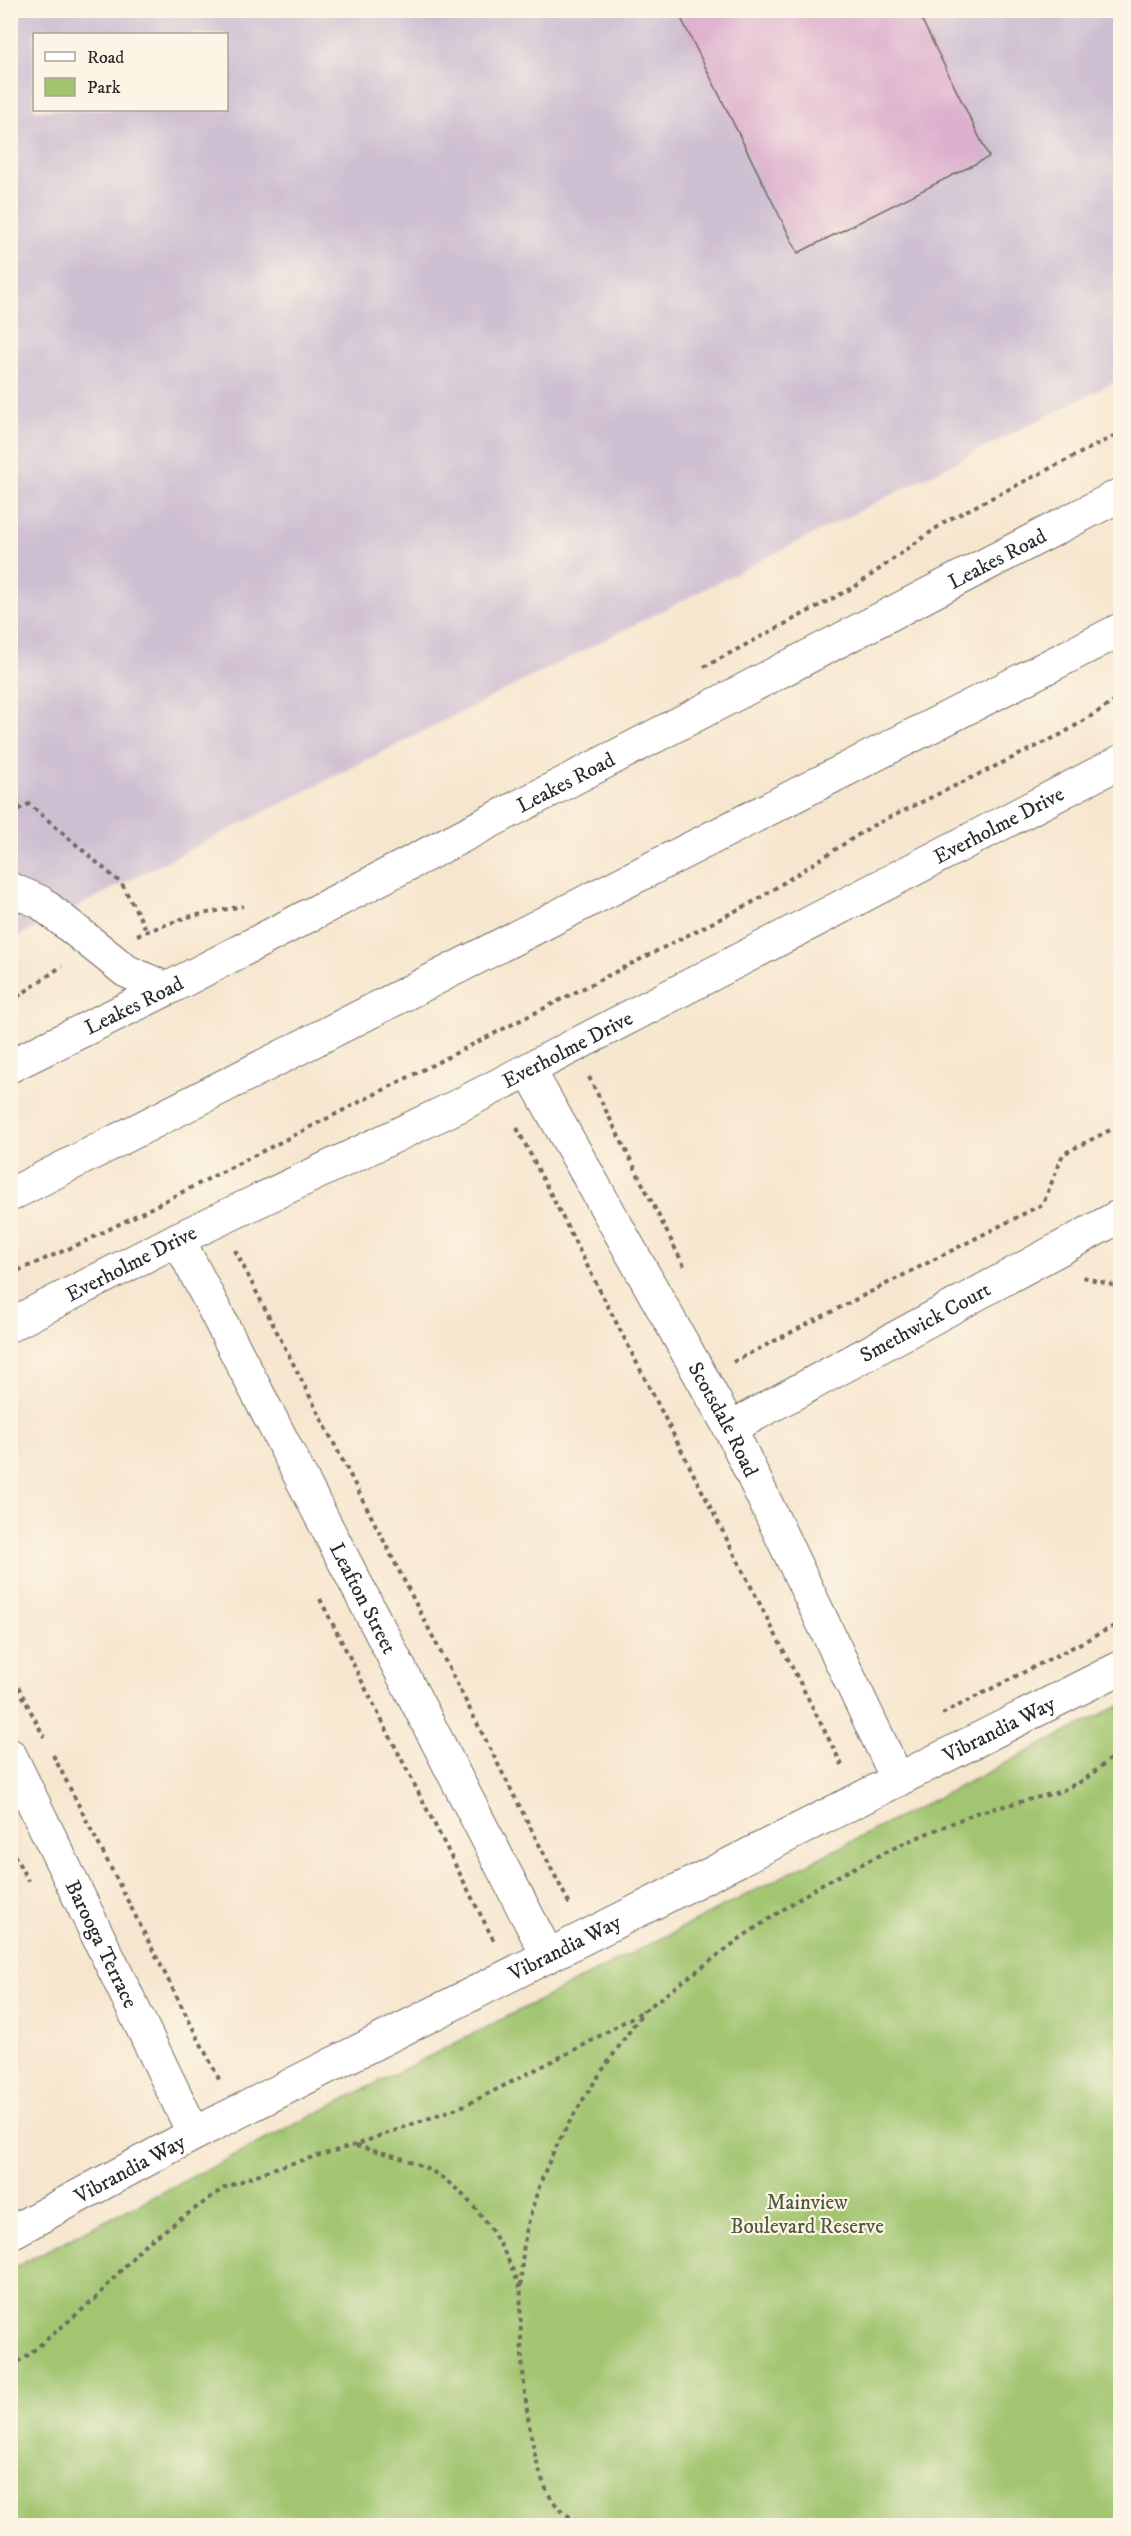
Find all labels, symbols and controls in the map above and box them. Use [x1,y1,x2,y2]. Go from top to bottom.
legend [33,33,228,111]
text: Road [87,47,124,69]
text: Park [87,77,121,99]
street label: Leakes Road [944,523,1052,596]
street label: Leakes Road [513,747,620,819]
street label: Everholme Drive [930,781,1069,871]
street label: Leakes Road [81,971,189,1041]
street label: Everholme Drive [498,1005,638,1095]
street label: Everholme Drive [62,1220,201,1308]
street label: Smethwick Court [856,1277,996,1369]
street label: Scotsdale Road [682,1358,764,1482]
street label: Leafton Street [323,1538,402,1659]
street label: Vibrandia Way [938,1690,1061,1769]
street label: Barooga Terrace [59,1876,143,2013]
street label: Vibrandia Way [504,1909,627,1988]
street label: Vibrandia Way [69,2129,191,2210]
park label: Mainview Boulevard Reserve [730,2190,884,2240]

